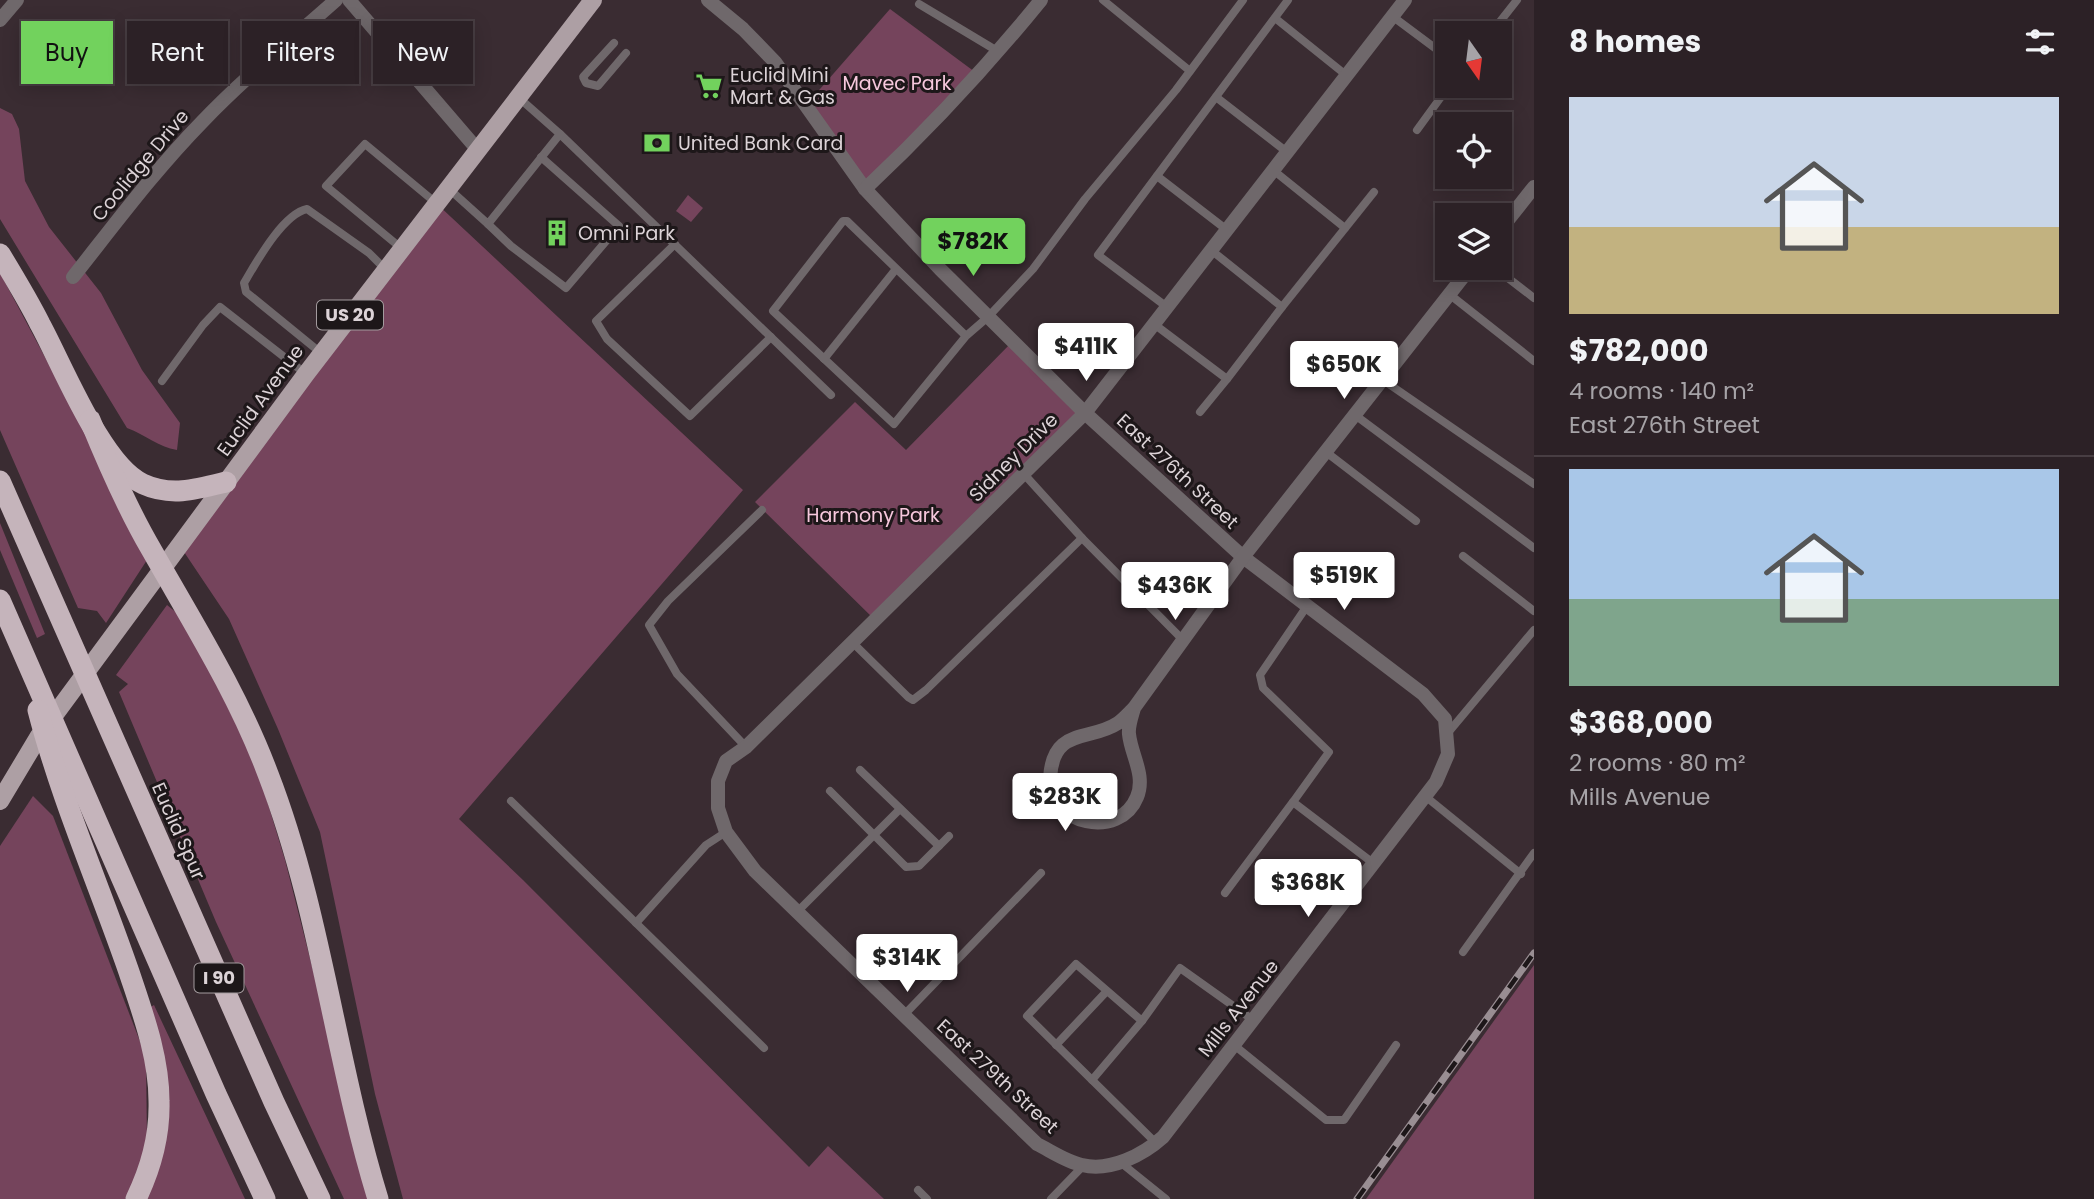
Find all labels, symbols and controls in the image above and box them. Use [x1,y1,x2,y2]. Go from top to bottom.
text: 8 homes [1569,20,1701,63]
chip: Buy [21,21,113,84]
chip: Rent [127,21,228,84]
chip: Filters [242,21,359,84]
chip: New [373,21,473,84]
north arrow [1435,21,1512,98]
map controls [1435,21,1512,280]
icon: filters [2021,23,2059,61]
place label: Euclid Mini Mart & Gas [730,62,835,111]
park label: Mavec Park [843,70,952,97]
supermarket icon: Euclid Mini Mart & Gas [694,71,724,101]
street label: Coolidge Drive [86,104,195,227]
button: locate [1435,112,1512,189]
bank icon: United Bank Card [642,128,672,158]
place label: United Bank Card [678,130,843,157]
icon: home [1751,143,1877,269]
button: layers [1435,203,1512,280]
building icon: Omni Park [542,218,572,248]
pin: $782K [924,218,1022,278]
place label: Omni Park [578,220,675,247]
text: $782K [937,225,1009,257]
road number: US 20 [317,300,383,330]
pin: $411K [1037,324,1135,383]
text: $782,000 [1569,329,1709,372]
text: $411K [1054,330,1118,362]
street label: Euclid Avenue [211,339,310,462]
pin: $650K [1295,342,1393,401]
text: $650K [1306,348,1382,380]
text: 4 rooms · 140 m² [1569,375,1754,407]
street label: Sidney Drive [963,407,1064,508]
street label: East 276th Street [1111,408,1245,535]
text: East 276th Street [1569,409,1760,441]
park label: Harmony Park [806,502,940,529]
icon: home [1751,515,1877,641]
pin: $519K [1295,552,1393,612]
text: $519K [1310,559,1378,591]
pin: $436K [1126,562,1224,622]
text: $436K [1137,569,1213,601]
text: $368,000 [1569,701,1713,744]
text: 2 rooms · 80 m² [1569,747,1746,779]
pin: $283K [1016,774,1114,833]
street label: Euclid Spur [145,778,212,884]
text: $283K [1028,780,1102,812]
text: Mills Avenue [1569,781,1710,813]
pin: $368K [1259,860,1357,919]
text: $368K [1271,866,1345,898]
pin: $314K [858,934,956,994]
text: $314K [872,941,942,973]
street label: Mills Avenue [1192,954,1285,1063]
road number: I 90 [194,964,244,993]
street label: East 279th Street [931,1013,1065,1140]

